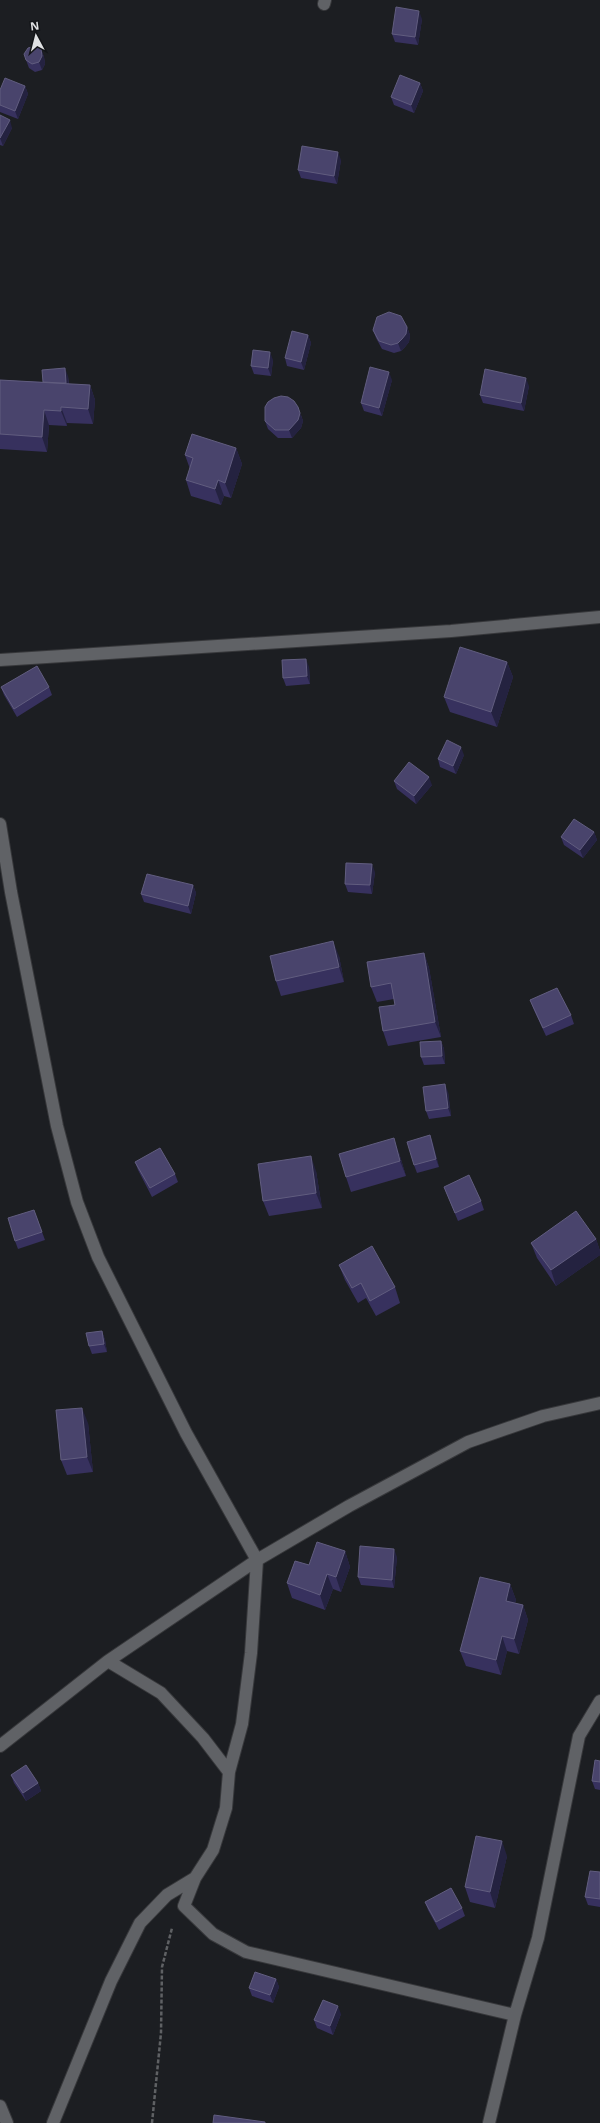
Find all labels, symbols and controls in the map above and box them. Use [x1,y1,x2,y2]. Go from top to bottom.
north arrow [16,16,56,56]
text: N [29,18,40,34]

